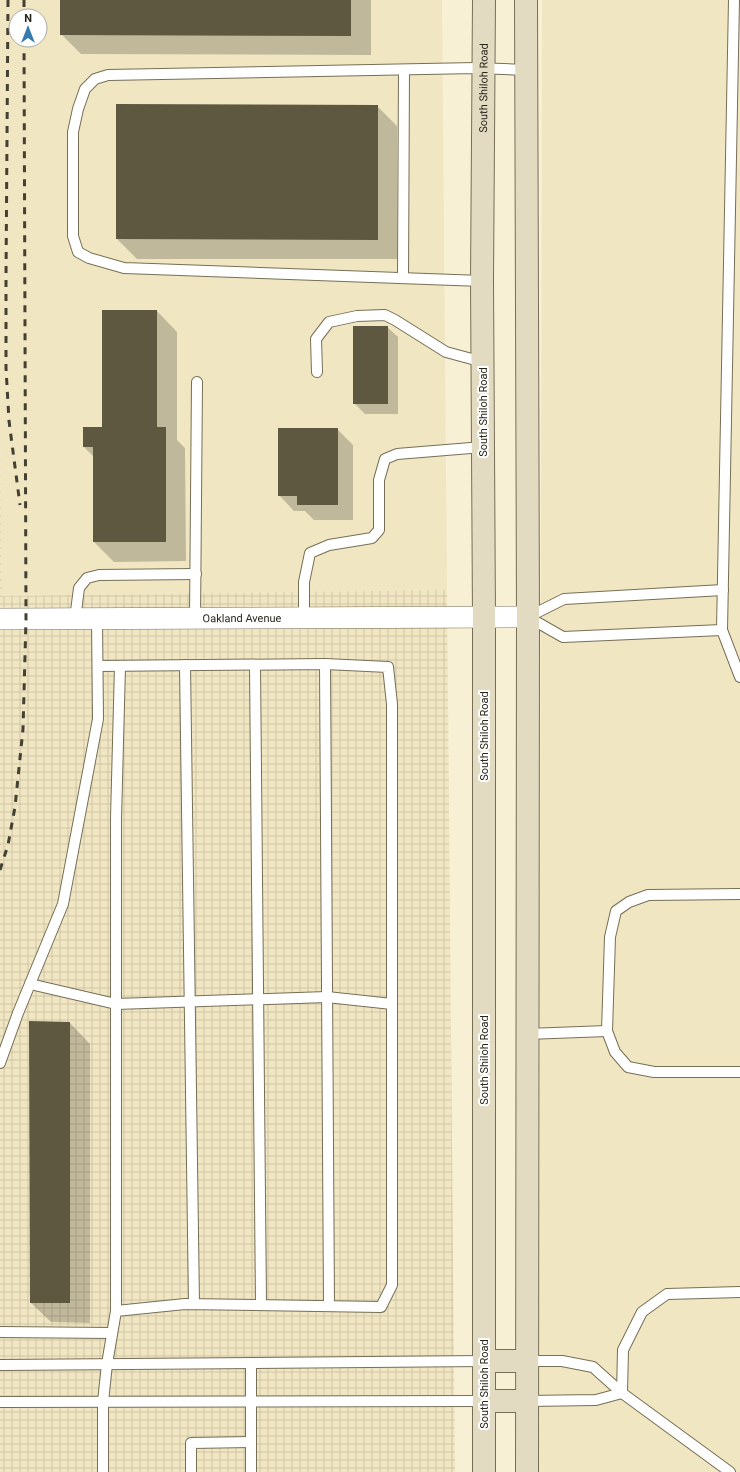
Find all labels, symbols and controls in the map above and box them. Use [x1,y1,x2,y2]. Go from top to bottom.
north arrow [8,8,48,48]
text: N [24,12,32,25]
street label: South Shiloh Road [477,43,491,133]
street label: South Shiloh Road [477,367,490,457]
street label: Oakland Avenue [203,612,282,625]
street label: South Shiloh Road [478,691,491,781]
street label: South Shiloh Road [478,1015,491,1105]
street label: South Shiloh Road [478,1339,491,1429]

